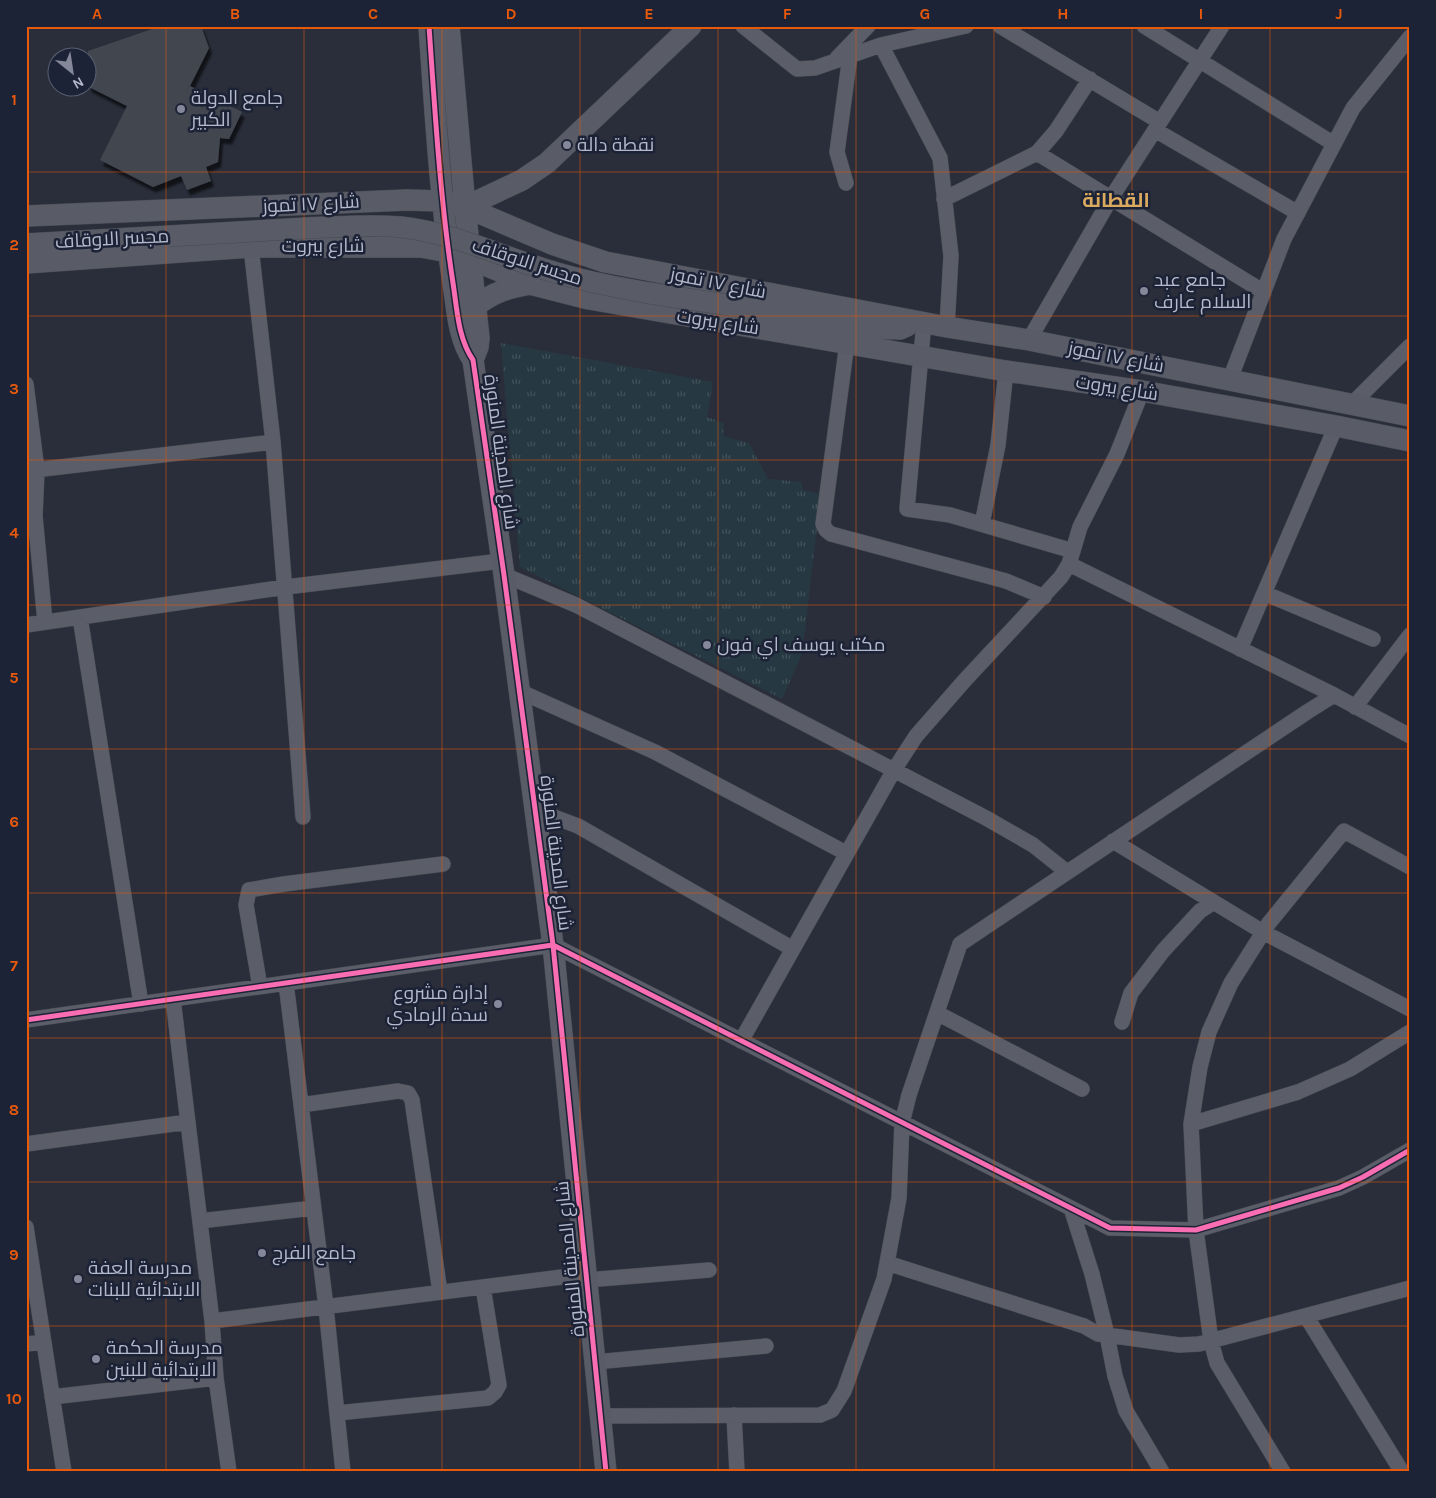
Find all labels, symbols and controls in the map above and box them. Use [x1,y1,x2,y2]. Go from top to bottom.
text: A [92,4,102,23]
text: B [230,4,240,23]
text: C [368,4,378,23]
text: D [506,4,517,23]
text: E [644,4,654,23]
text: F [783,4,792,23]
text: G [920,4,930,23]
text: H [1057,4,1069,23]
text: I [1199,4,1203,23]
text: J [1335,4,1343,23]
north arrow [48,48,98,98]
text: N [70,73,87,93]
place label: جامع الدولة الكبير [190,87,283,131]
text: 1 [11,90,17,109]
marker: جامع الدولة الكبير [175,103,187,115]
place label: نقطة دالة [577,134,654,156]
marker: نقطة دالة [561,139,573,151]
district label: القطانة [1082,189,1150,212]
street label: شارع ١٧ تموز [261,190,360,220]
street label: مجسر الاوقاف [54,225,170,253]
street label: مجسر الاوقاف [469,234,585,290]
text: 2 [9,235,19,254]
street label: شارع بيروت [281,235,365,259]
street label: شارع ١٧ تموز [667,263,768,305]
place label: جامع عبد السلام عارف [1154,269,1251,315]
marker: جامع عبد السلام عارف [1138,285,1150,297]
street label: شارع بيروت [675,305,761,341]
street label: شارع ١٧ تموز [1065,337,1166,379]
street label: شارع بيروت [1074,371,1160,407]
street label: شارع المدينة المنورة [477,373,523,531]
text: 3 [9,379,19,398]
text: 4 [9,523,19,542]
place label: مكتب يوسف اي فون [717,634,885,659]
marker: مكتب يوسف اي فون [701,639,713,651]
text: 5 [9,668,19,687]
street label: شارع المدينة المنورة [534,774,576,932]
text: 6 [9,812,19,831]
text: 7 [10,956,18,975]
place label: إدارة مشروع سدة الرمادي [386,982,488,1029]
marker: إدارة مشروع سدة الرمادي [492,998,504,1010]
text: 8 [9,1100,19,1119]
street label: شارع المدينة المنورة [551,1180,591,1338]
place label: جامع الفرج [272,1242,356,1266]
text: 9 [9,1245,19,1264]
marker: جامع الفرج [256,1247,268,1259]
place label: مدرسة العفة الابتدائية للبنات [88,1257,200,1301]
marker: مدرسة العفة الابتدائية للبنات [72,1273,84,1285]
place label: مدرسة الحكمة الابتدائية للبنين [106,1337,223,1381]
marker: مدرسة الحكمة الابتدائية للبنين [90,1353,102,1365]
text: 10 [6,1389,22,1408]

